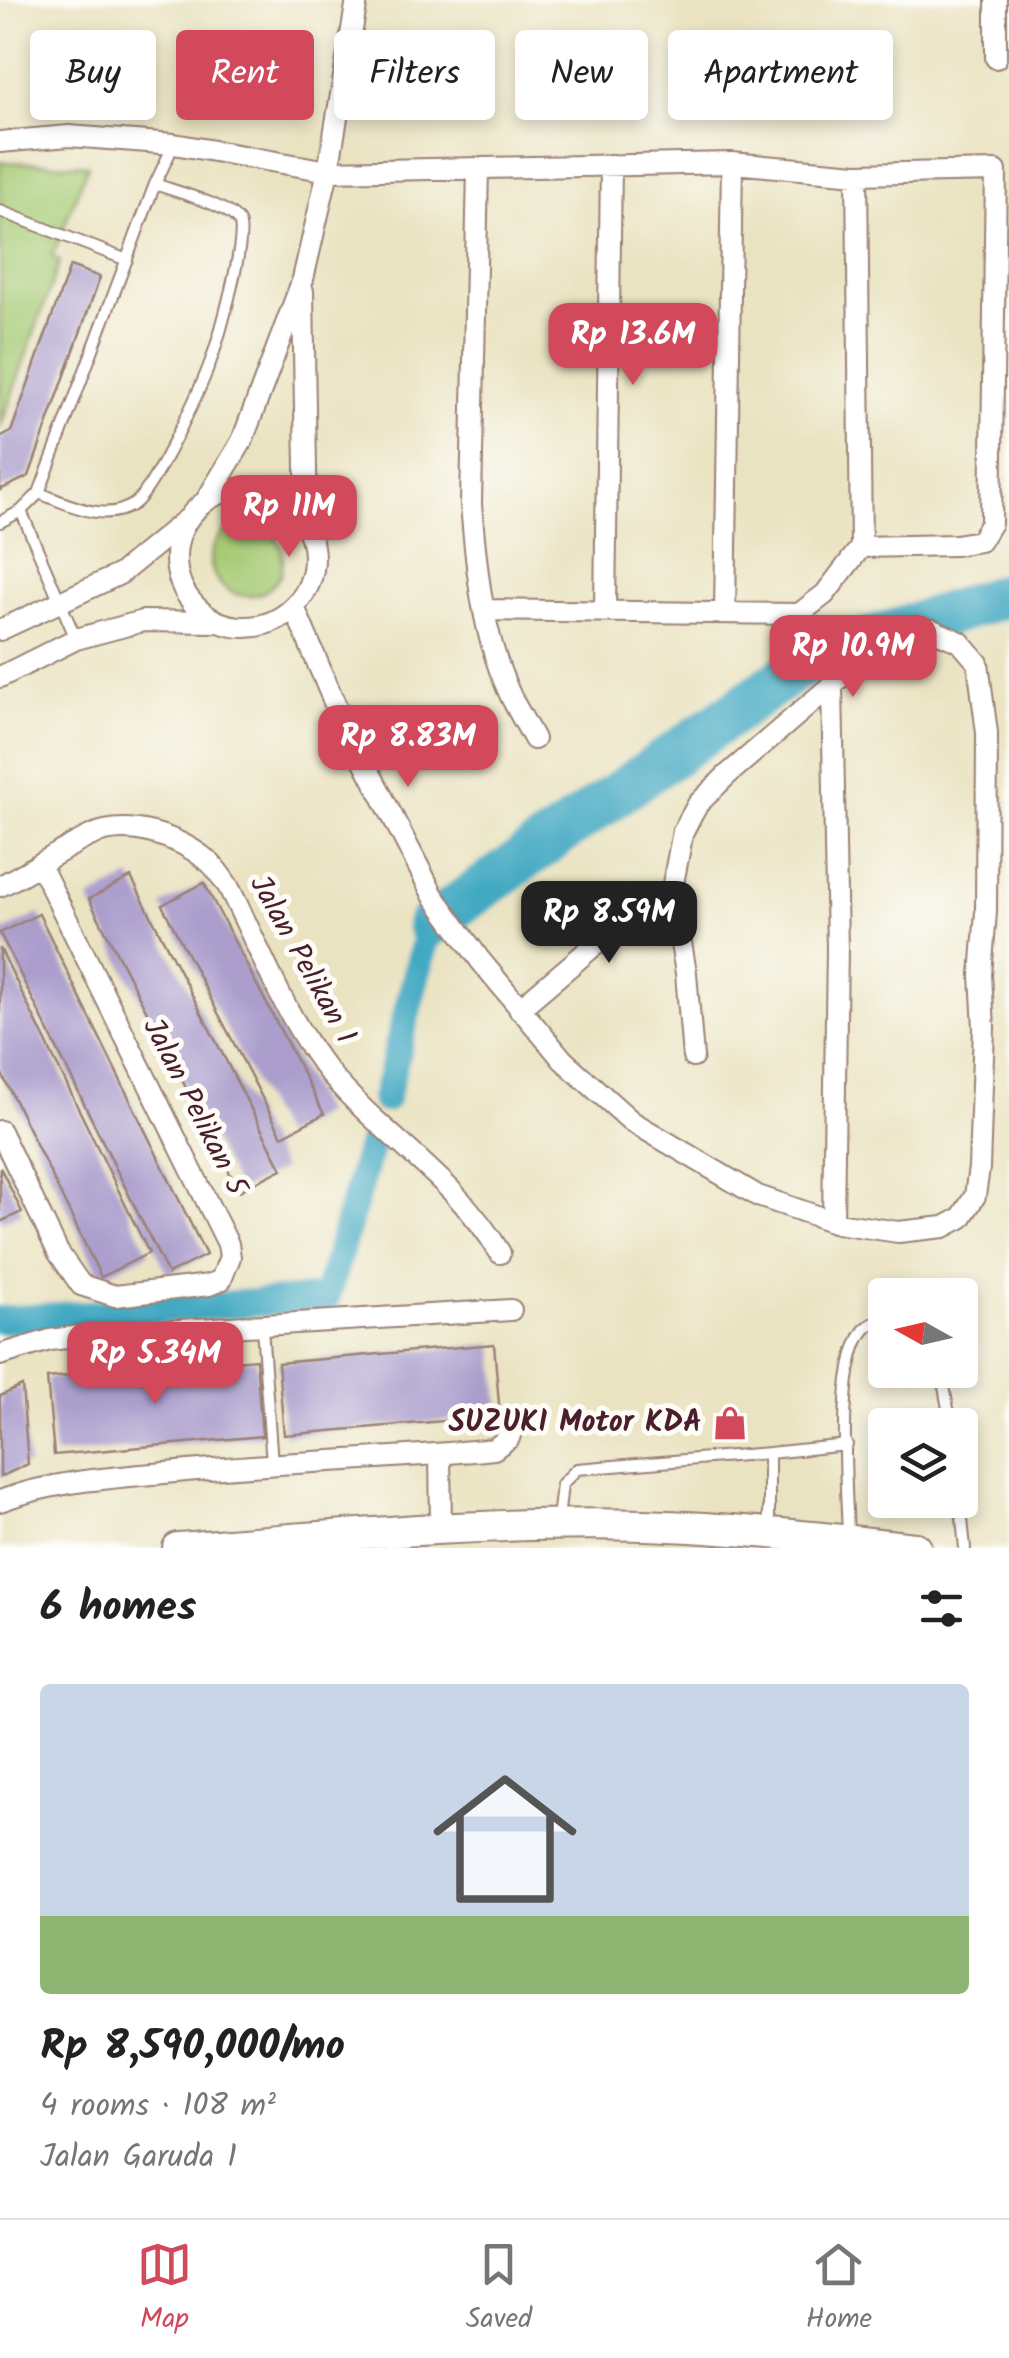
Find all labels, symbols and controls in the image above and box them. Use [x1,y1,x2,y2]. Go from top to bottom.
chip: Buy [30,30,156,120]
chip: Rent [176,30,314,120]
chip: Filters [334,30,495,120]
chip: New [515,30,648,120]
chip: Apartment [668,30,893,120]
pin: Rp 13.6M [530,303,736,388]
text: Rp 13.6M [570,310,696,361]
pin: Rp 11M [208,475,370,560]
text: Rp 11M [243,482,335,533]
pin: Rp 10.9M [750,615,956,700]
text: Rp 10.9M [792,622,914,673]
pin: Rp 8.83M [305,705,511,790]
text: Rp 8.83M [340,712,476,763]
street label: Jalan Pelikan 1 [236,866,368,1054]
pin: Rp 8.59M [506,881,712,966]
text: Rp 8.59M [543,888,675,939]
street label: Jalan Pelikan 5 [129,1010,260,1206]
north arrow [868,1278,978,1388]
map controls [868,1278,978,1518]
pin: Rp 5.34M [52,1322,258,1407]
text: Rp 5.34M [89,1329,221,1380]
place label: SUZUKI Motor KDA [449,1399,702,1447]
shop icon: SUZUKI Motor KDA [711,1404,749,1442]
button: layers [868,1408,978,1518]
text: 6 homes [40,1575,196,1642]
icon: filters [914,1581,969,1636]
icon: home [415,1749,595,1929]
text: Rp 8,590,000/mo [40,2014,345,2081]
text: 4 rooms · 108 m² [40,2081,276,2132]
text: Jalan Garuda 1 [40,2132,237,2183]
tab: Map [137,2237,192,2342]
tab: Saved [466,2237,532,2342]
tab: Home [806,2237,872,2342]

